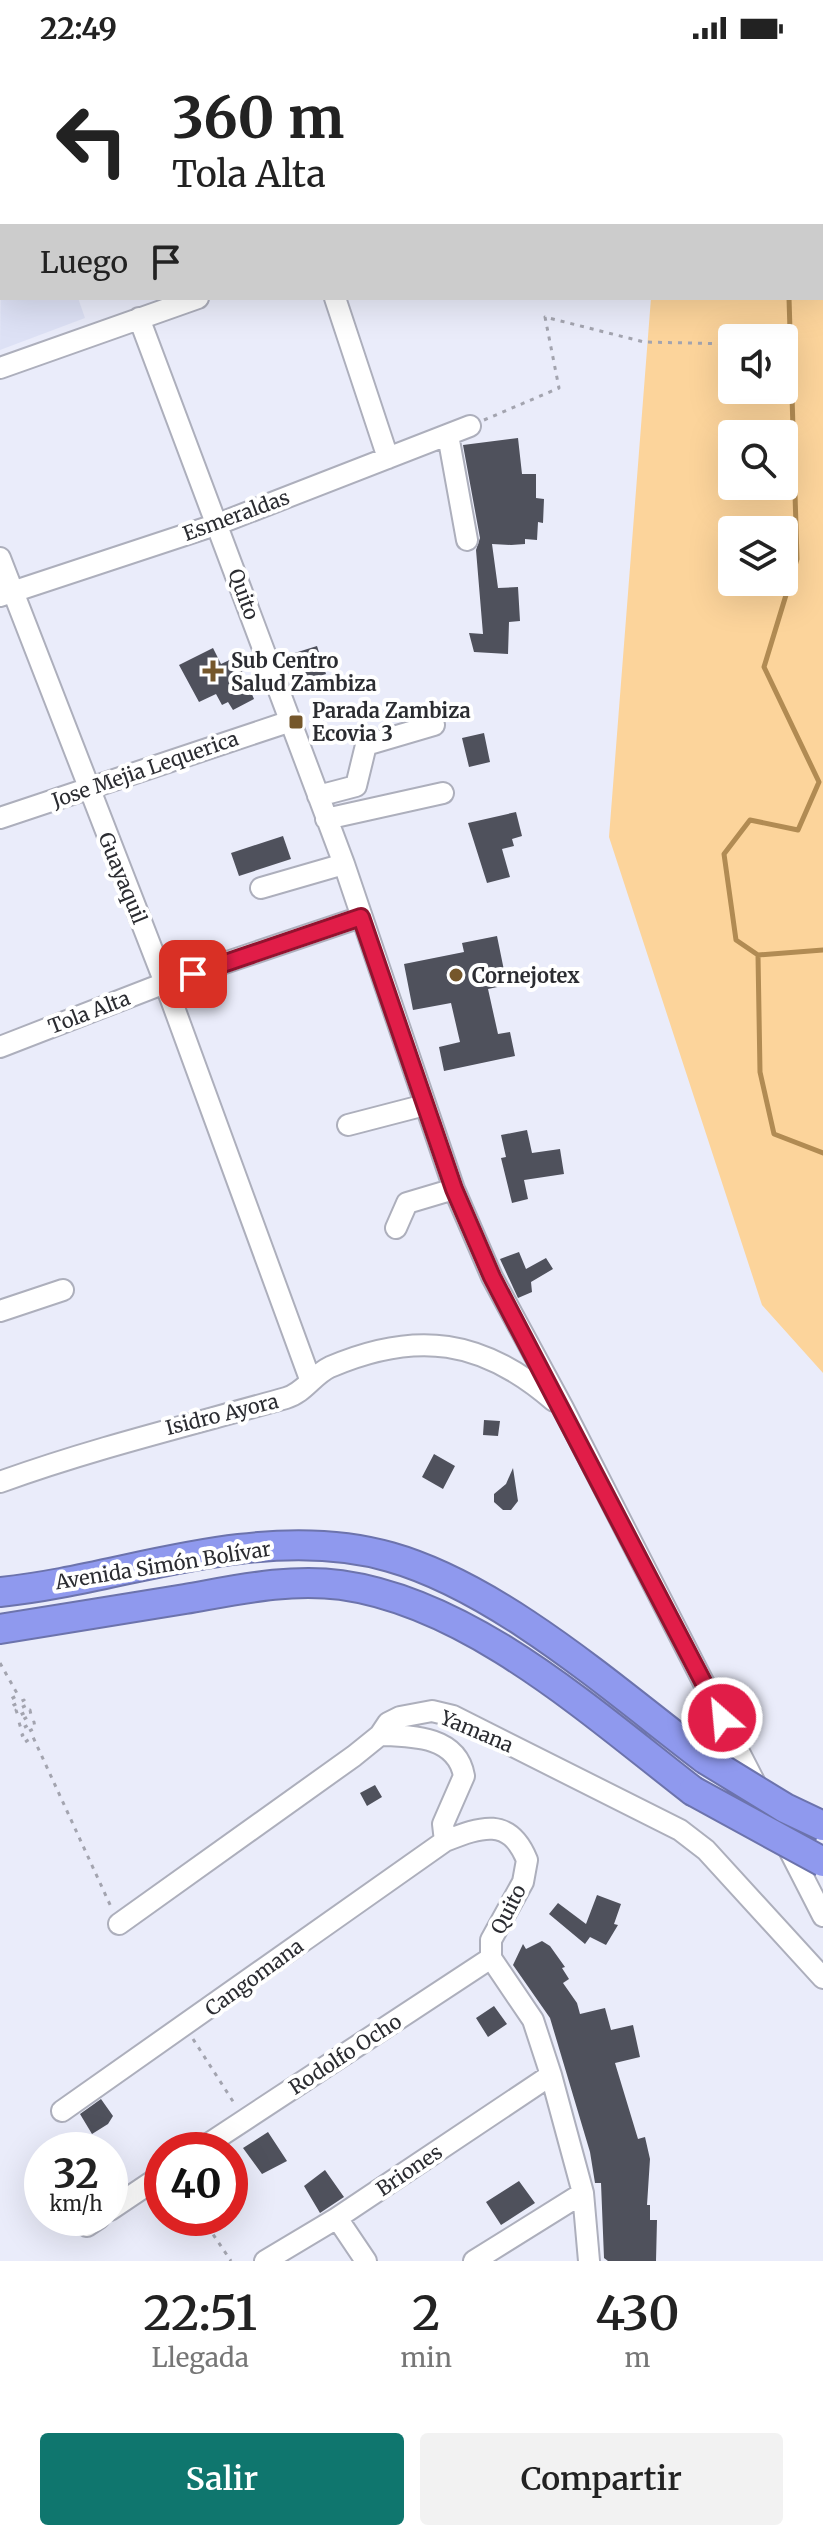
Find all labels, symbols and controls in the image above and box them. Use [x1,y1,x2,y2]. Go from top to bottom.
text: 22:49 [40,9,117,47]
text: 360 m [172,83,344,153]
icon: left [40,88,144,192]
text: Tola Alta [172,152,326,197]
icon: arrive [144,240,188,284]
text: Luego [40,243,128,281]
map controls [718,324,798,596]
button: sound [718,324,798,404]
button: search [718,420,798,500]
street label: Esmeraldas [179,484,293,546]
button: layers [718,516,798,596]
street label: Quito [223,565,265,623]
place label: Sub Centro Salud Zambiza [231,648,377,696]
marker: Sub Centro Salud Zambiza [202,660,224,682]
place label: Parada Zambiza Ecovia 3 [312,698,471,746]
marker: Parada Zambiza Ecovia 3 [287,713,305,731]
street label: Jose Mejia Lequerica [48,725,242,813]
street label: Guayaquil [93,829,153,927]
pin [159,940,227,1008]
icon: arrive [171,952,215,996]
place label: Cornejotex [472,963,580,988]
marker: Cornejotex [447,966,465,984]
street label: Tola Alta [45,985,134,1039]
street label: Isidro Ayora [163,1388,281,1440]
street label: Avenida Simón Bolívar [52,1536,273,1595]
position arrow [680,1676,764,1760]
street label: Yamana [436,1704,517,1758]
street label: Quito [485,1880,531,1938]
street label: Cangomana [200,1933,308,2021]
street label: Rodolfo Ocho [284,2008,406,2100]
speed limit sign: 40 [144,2132,248,2236]
street label: Briones [371,2139,447,2201]
text: 32 [53,2149,99,2199]
text: km/h [50,2191,102,2216]
text: 22:51 [143,2283,257,2343]
text: 2 [412,2283,440,2343]
text: 430 [595,2283,680,2343]
text: Llegada [152,2341,249,2374]
text: min [400,2341,452,2374]
text: m [625,2341,650,2374]
button: Salir [40,2433,404,2525]
button: Compartir [420,2433,783,2525]

